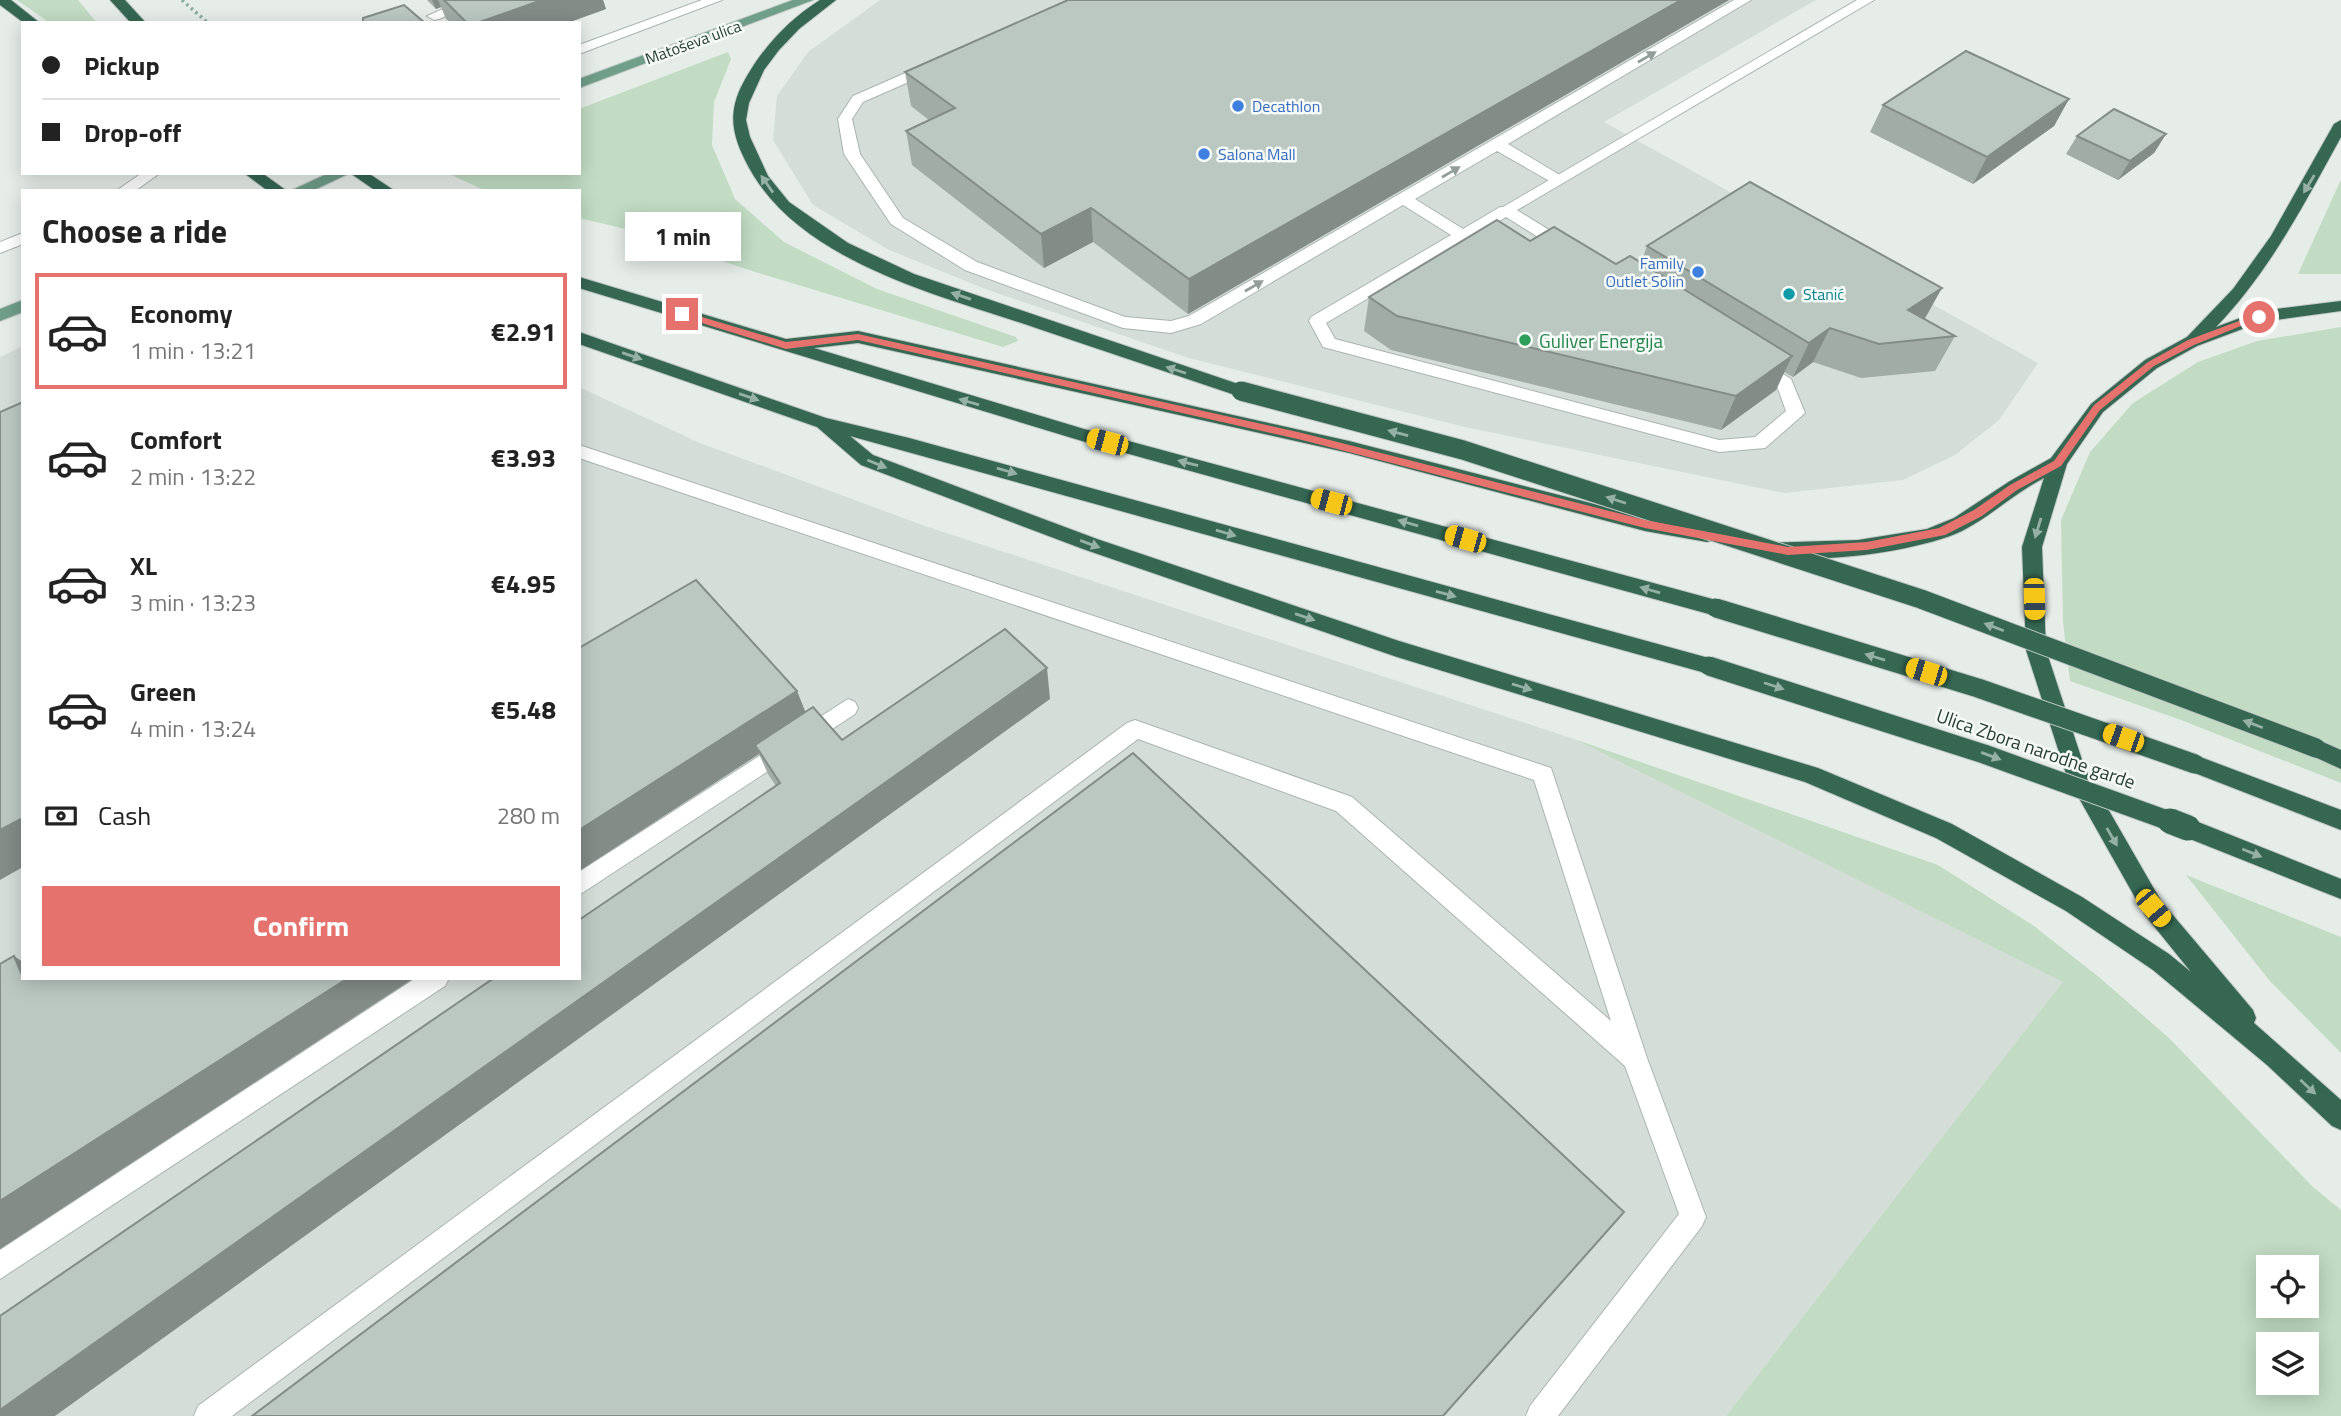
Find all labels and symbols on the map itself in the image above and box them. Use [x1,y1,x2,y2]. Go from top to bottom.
street label: Matoševa ulica [642,13,744,71]
one-way arrow [1638,51,1657,63]
place label: Decathlon [1252,94,1320,118]
marker: Decathlon [1230,98,1246,114]
place label: Salona Mall [1218,142,1296,166]
marker: Salona Mall [1196,146,1212,162]
one-way arrow [1441,166,1461,178]
one-way arrow [760,175,774,193]
one-way arrow [2303,175,2315,194]
callout: 1 min [624,212,740,262]
place label: Family Outlet Solin [1606,251,1684,293]
marker: Family Outlet Solin [1690,264,1706,280]
one-way arrow [1245,280,1264,292]
place label: Stanić [1803,282,1844,306]
marker: Stanić [1781,286,1797,302]
one-way arrow [950,290,971,301]
route end [666,298,698,330]
route start [2243,301,2275,333]
place label: Guliver Energija [1539,326,1663,355]
marker: Guliver Energija [1517,332,1533,348]
one-way arrow [621,351,642,362]
one-way arrow [1166,364,1187,374]
one-way arrow [738,392,759,403]
one-way arrow [958,396,979,406]
car [1084,426,1131,458]
one-way arrow [1387,427,1409,438]
one-way arrow [867,458,888,469]
one-way arrow [1177,458,1198,468]
one-way arrow [997,467,1018,477]
car [1308,486,1355,518]
one-way arrow [1605,494,1626,505]
one-way arrow [1397,517,1418,527]
one-way arrow [2032,518,2042,539]
car [1442,523,1489,555]
one-way arrow [1216,528,1238,539]
one-way arrow [1080,538,1101,549]
car [2023,578,2046,620]
one-way arrow [1639,584,1661,595]
one-way arrow [1436,589,1457,599]
one-way arrow [1295,612,1316,623]
one-way arrow [1983,621,2004,632]
one-way arrow [1864,651,1885,661]
car [1903,656,1950,688]
one-way arrow [1512,682,1533,692]
one-way arrow [1764,682,1785,692]
street label: Ulica Zbora narodne garde [1933,700,2139,796]
one-way arrow [2242,719,2263,730]
car [2100,721,2147,755]
one-way arrow [1981,751,2002,762]
one-way arrow [2106,827,2118,846]
one-way arrow [2241,848,2262,859]
car [2132,885,2175,931]
one-way arrow [2299,1079,2316,1095]

